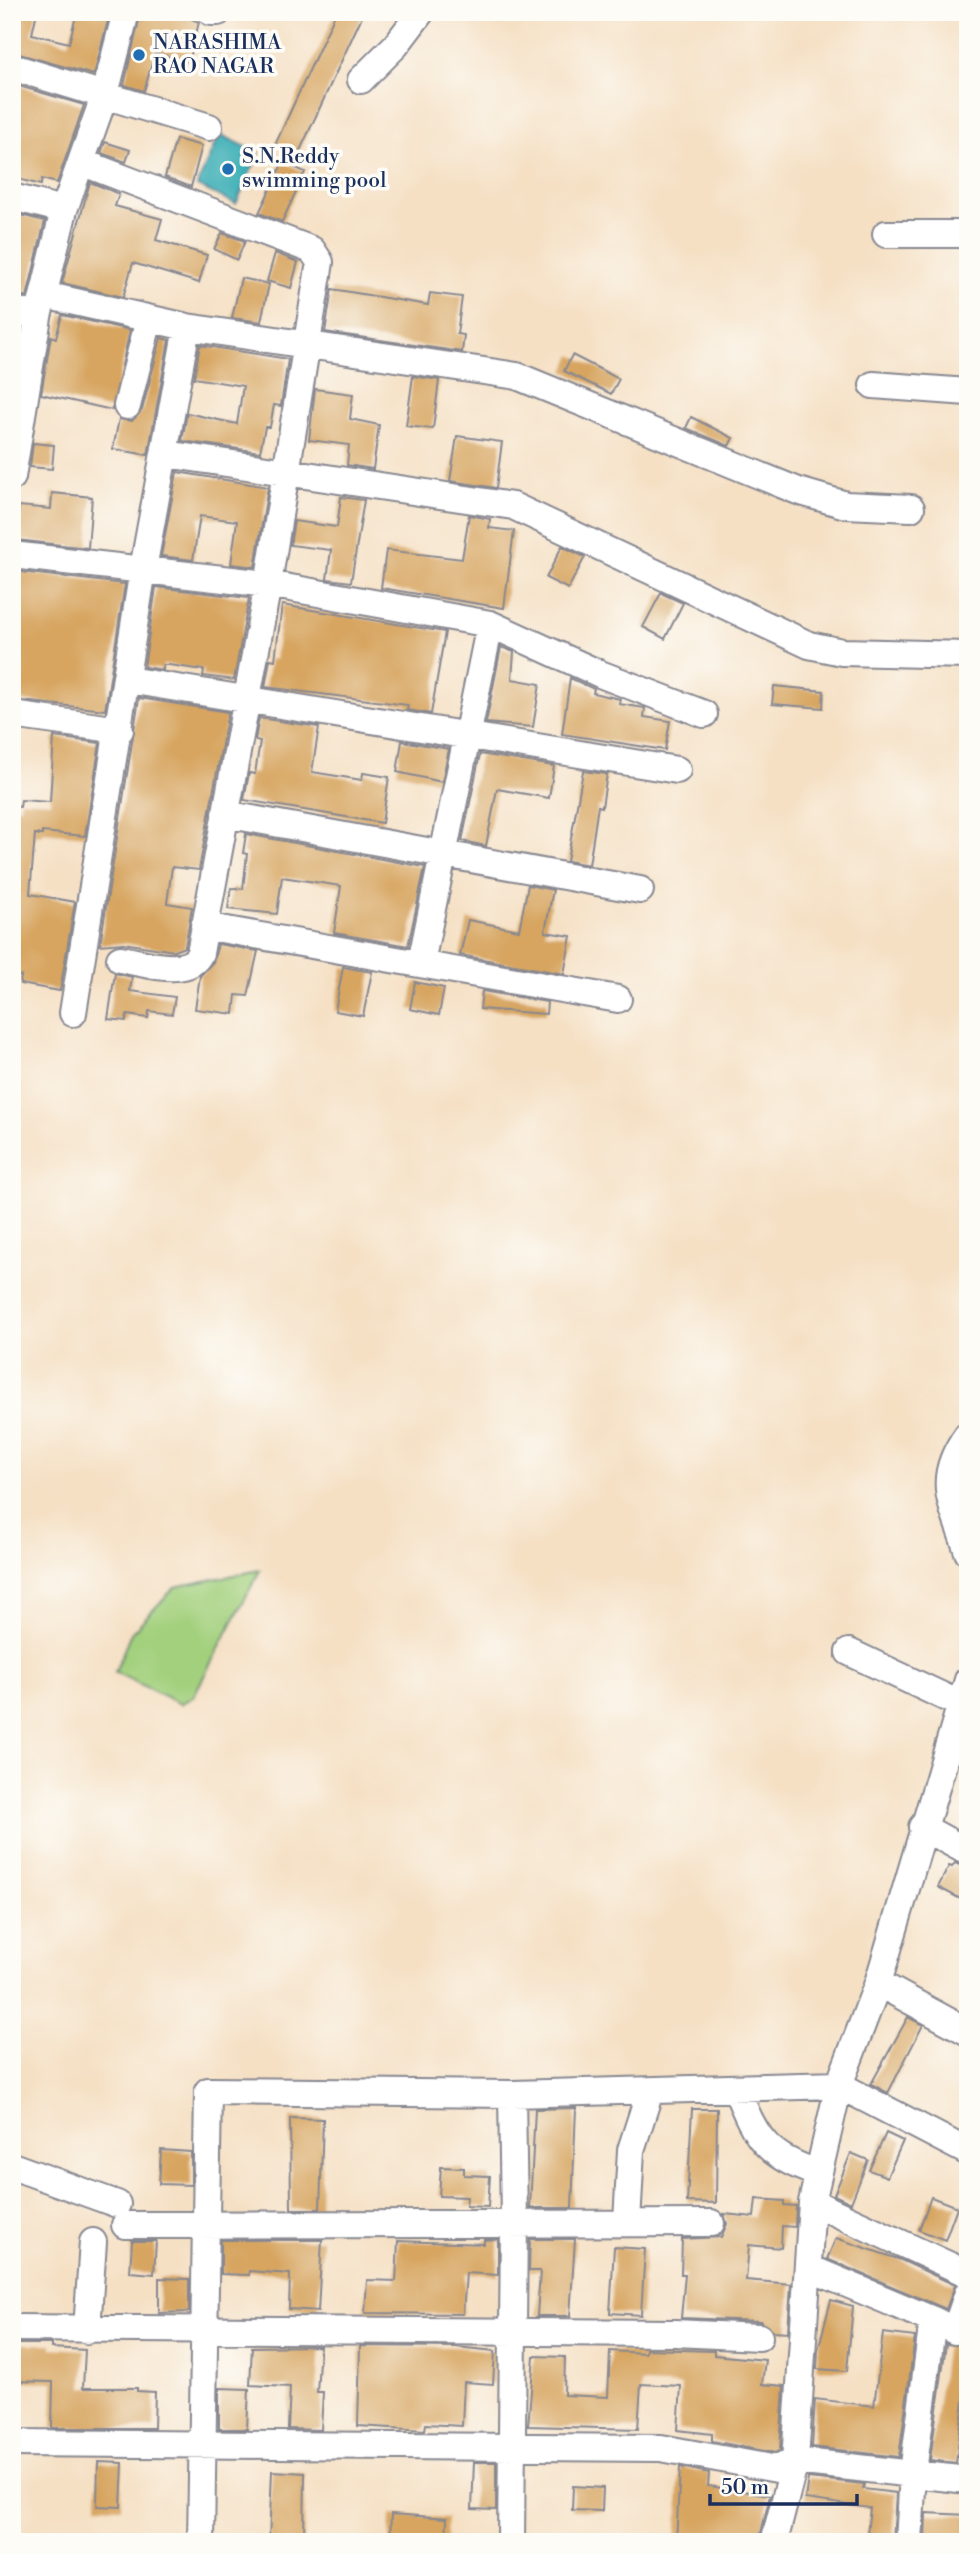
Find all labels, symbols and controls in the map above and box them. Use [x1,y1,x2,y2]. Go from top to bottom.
place label: NARASHIMA RAO NAGAR [153,30,282,80]
marker: NARASHIMA RAO NAGAR [131,47,147,63]
place label: S.N.Reddy swimming pool [242,144,386,194]
marker: S.N.Reddy swimming pool [220,161,236,177]
scale bar [710,2463,858,2507]
text: 50 m [721,2475,769,2501]

